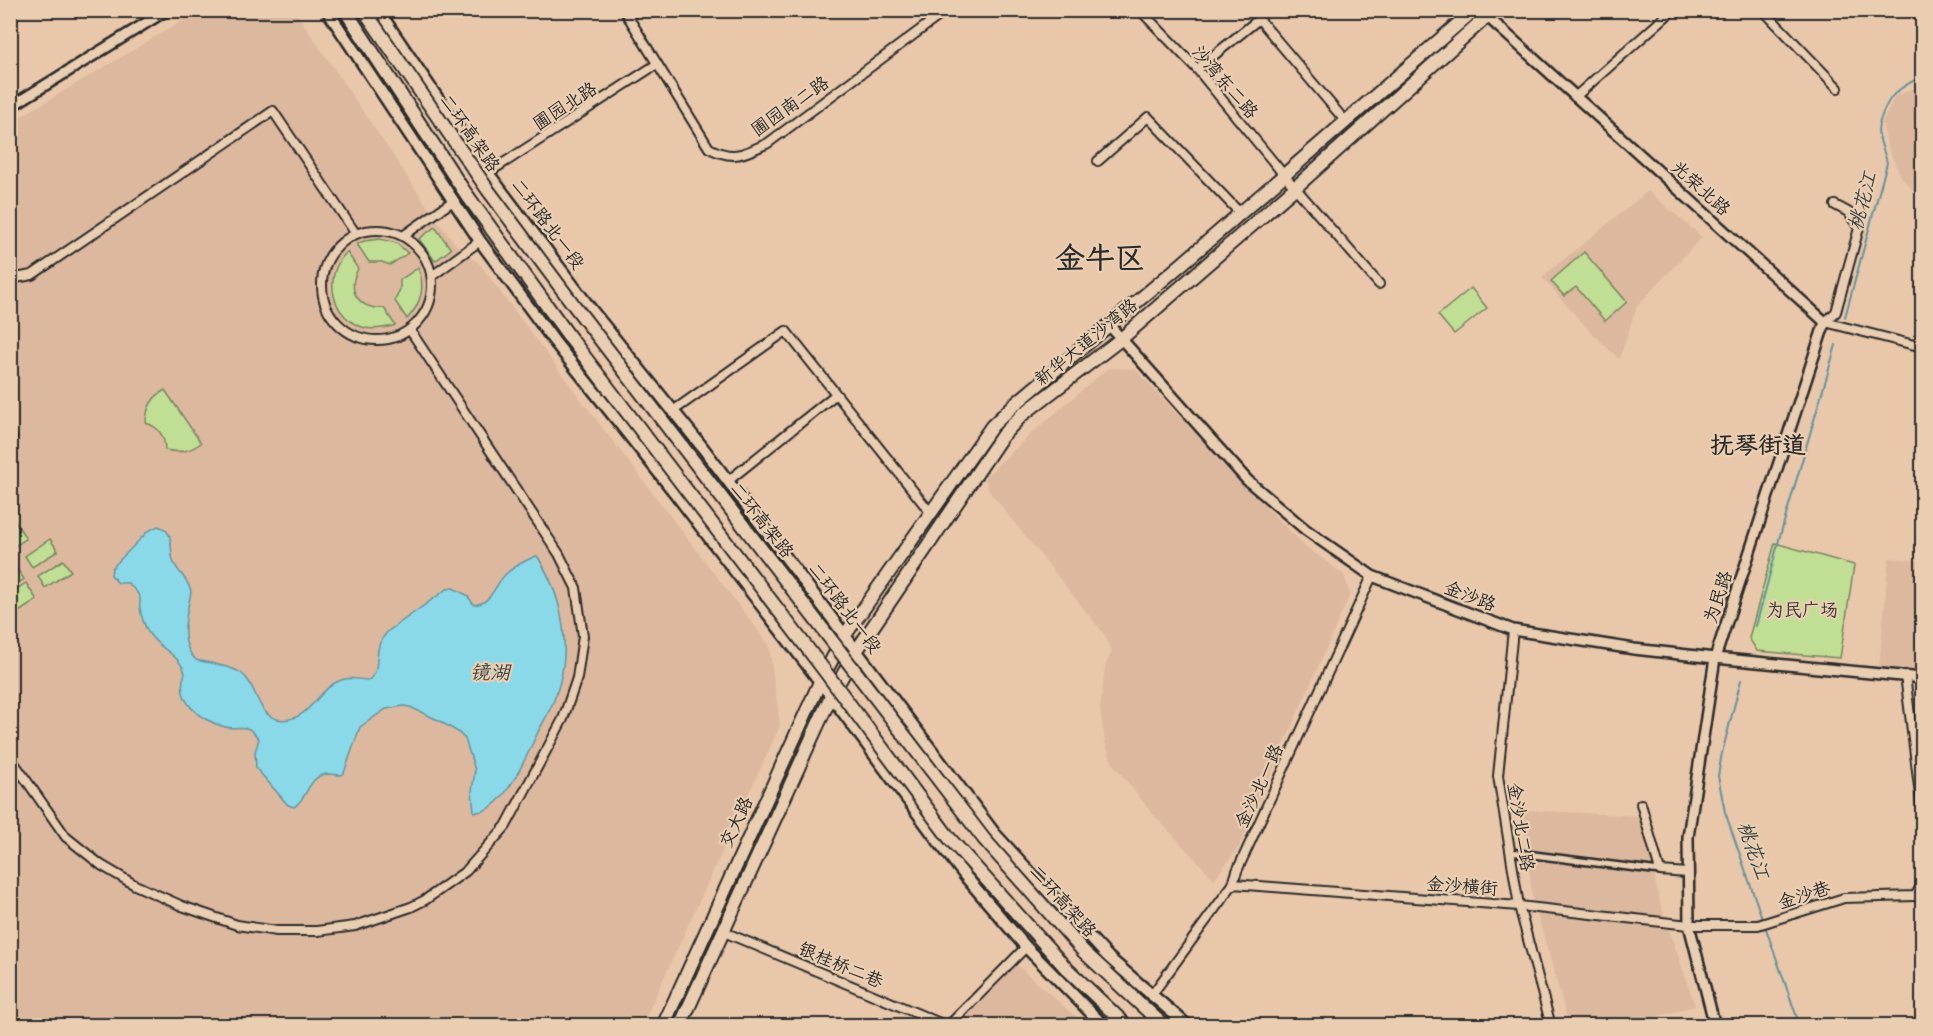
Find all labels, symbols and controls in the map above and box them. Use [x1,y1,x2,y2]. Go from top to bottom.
street label: 沙湾东二路 [1187,41,1262,123]
street label: 圃园南二路 [747,72,833,141]
street label: 圃园北路 [529,78,601,135]
street label: 二环高架路 [435,90,504,176]
street label: 光荣北路 [1667,156,1734,220]
water label: 桃花江 [1844,168,1883,233]
street label: 二环路北一段 [507,175,588,274]
district label: 金牛区 [1055,241,1145,277]
street label: 新华大道沙湾路 [1031,295,1142,390]
district label: 抚琴街道 [1710,431,1806,460]
street label: 二环高架路 [726,478,798,562]
street label: 二环路北一段 [804,559,885,658]
street label: 为民路 [1700,568,1737,626]
street label: 金沙路 [1441,577,1499,616]
park label: 为民广场 [1766,600,1838,621]
water label: 镜湖 [470,661,512,685]
street label: 金沙北一路 [1231,741,1288,831]
street label: 金沙北二路 [1503,781,1538,873]
street label: 交大路 [716,793,757,851]
water label: 桃花江 [1732,818,1774,884]
street label: 二环高架路 [1025,861,1101,942]
street label: 金沙横街 [1425,874,1499,899]
street label: 金沙巷 [1775,878,1833,913]
street label: 银桂桥二巷 [795,938,886,993]

